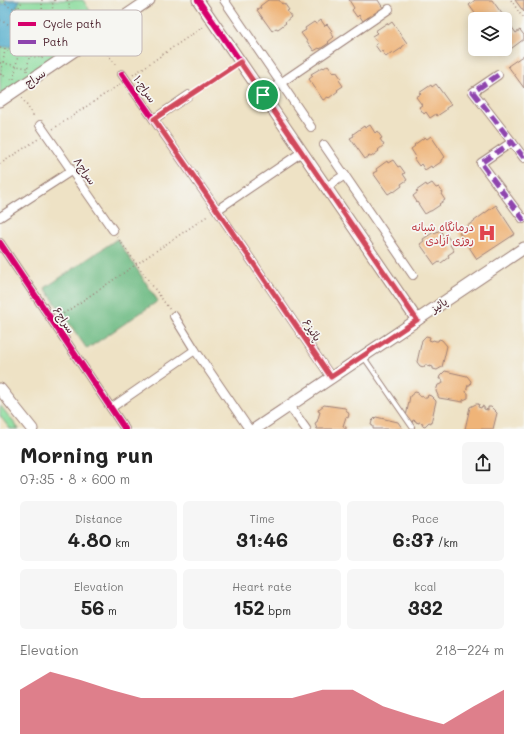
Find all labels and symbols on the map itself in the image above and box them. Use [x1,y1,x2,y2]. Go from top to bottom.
legend [10,10,142,56]
text: Cycle path [43,16,101,31]
text: Path [43,34,68,49]
street label: سراج [21,65,49,91]
street label: سراج۱۰ [130,72,160,106]
pin [246,78,280,112]
street label: سراج۸ [70,154,100,188]
place label: درمانگاه شبانه روزی آزادی [412,219,474,247]
hospital icon: درمانگاه شبانه روزی آزادی [477,223,497,243]
street label: پائیز [427,294,450,316]
street label: سراج۶ [49,303,79,337]
street label: پائیز۶ [299,316,325,344]

